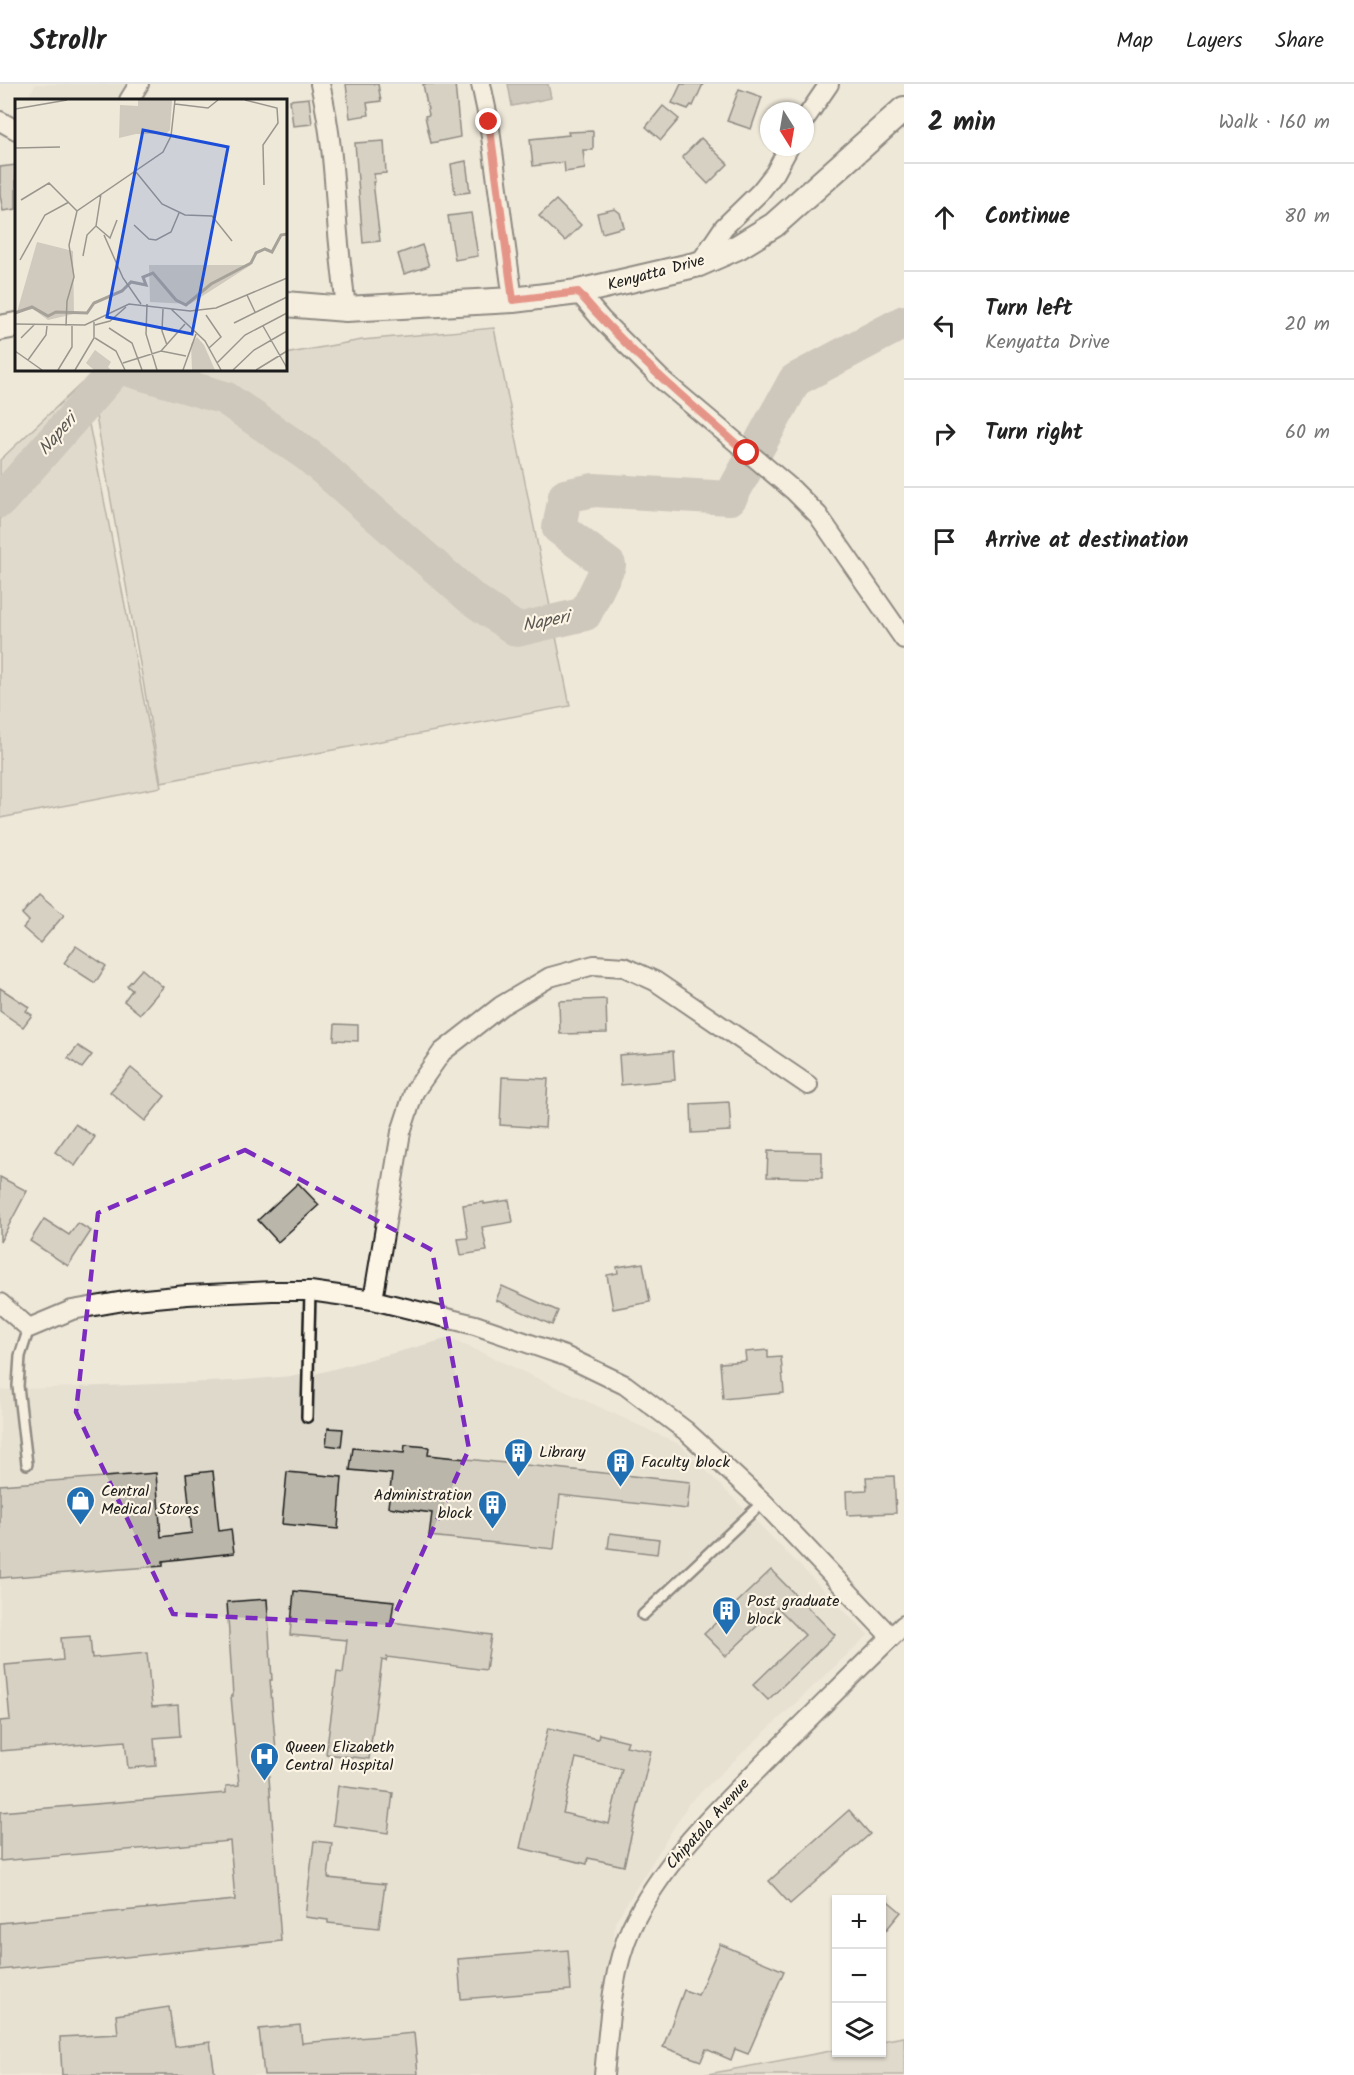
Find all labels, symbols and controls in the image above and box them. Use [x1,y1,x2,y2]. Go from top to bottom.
text: Strollr [30,19,106,64]
text: Map [1116,25,1153,58]
text: Layers [1186,25,1242,58]
text: Share [1275,25,1324,58]
inset map [15,99,286,370]
north arrow [760,102,814,156]
text: 2 min [928,102,996,144]
text: Walk · 160 m [1219,107,1330,139]
route end [475,108,501,134]
text: Continue [985,200,1070,235]
icon: ahead [928,201,961,234]
text: 80 m [1284,201,1330,233]
street label: Kenyatta Drive [605,248,707,298]
text: Turn left [985,292,1072,327]
icon: left [928,309,961,342]
text: 20 m [1284,309,1330,341]
text: Kenyatta Drive [985,327,1110,359]
water label: Naperi [31,405,87,462]
text: Turn right [985,416,1083,451]
icon: right [928,417,961,450]
text: 60 m [1285,417,1330,449]
route start [733,439,759,465]
text: Arrive at destination [985,524,1188,559]
icon: arrive [928,525,961,558]
water label: Naperi [520,603,576,641]
building icon: Library [502,1436,534,1478]
place label: Library [539,1440,586,1465]
building icon: Faculty block [604,1446,636,1488]
place label: Faculty block [641,1450,730,1475]
place label: Central Medical Stores [101,1479,199,1522]
place label: Administration block [374,1483,472,1526]
shop icon: Central Medical Stores [64,1484,96,1526]
building icon: Administration block [477,1488,509,1530]
place label: Post graduate block [747,1589,839,1632]
building icon: Post graduate block [710,1594,742,1636]
place label: Queen Elizabeth Central Hospital [285,1735,394,1778]
hospital icon: Queen Elizabeth Central Hospital [248,1740,280,1782]
street label: Chipatala Avenue [660,1773,756,1875]
map controls [832,1895,886,2057]
button: + [832,1895,886,1949]
button: − [832,1949,886,2003]
button: layers [832,2003,886,2057]

